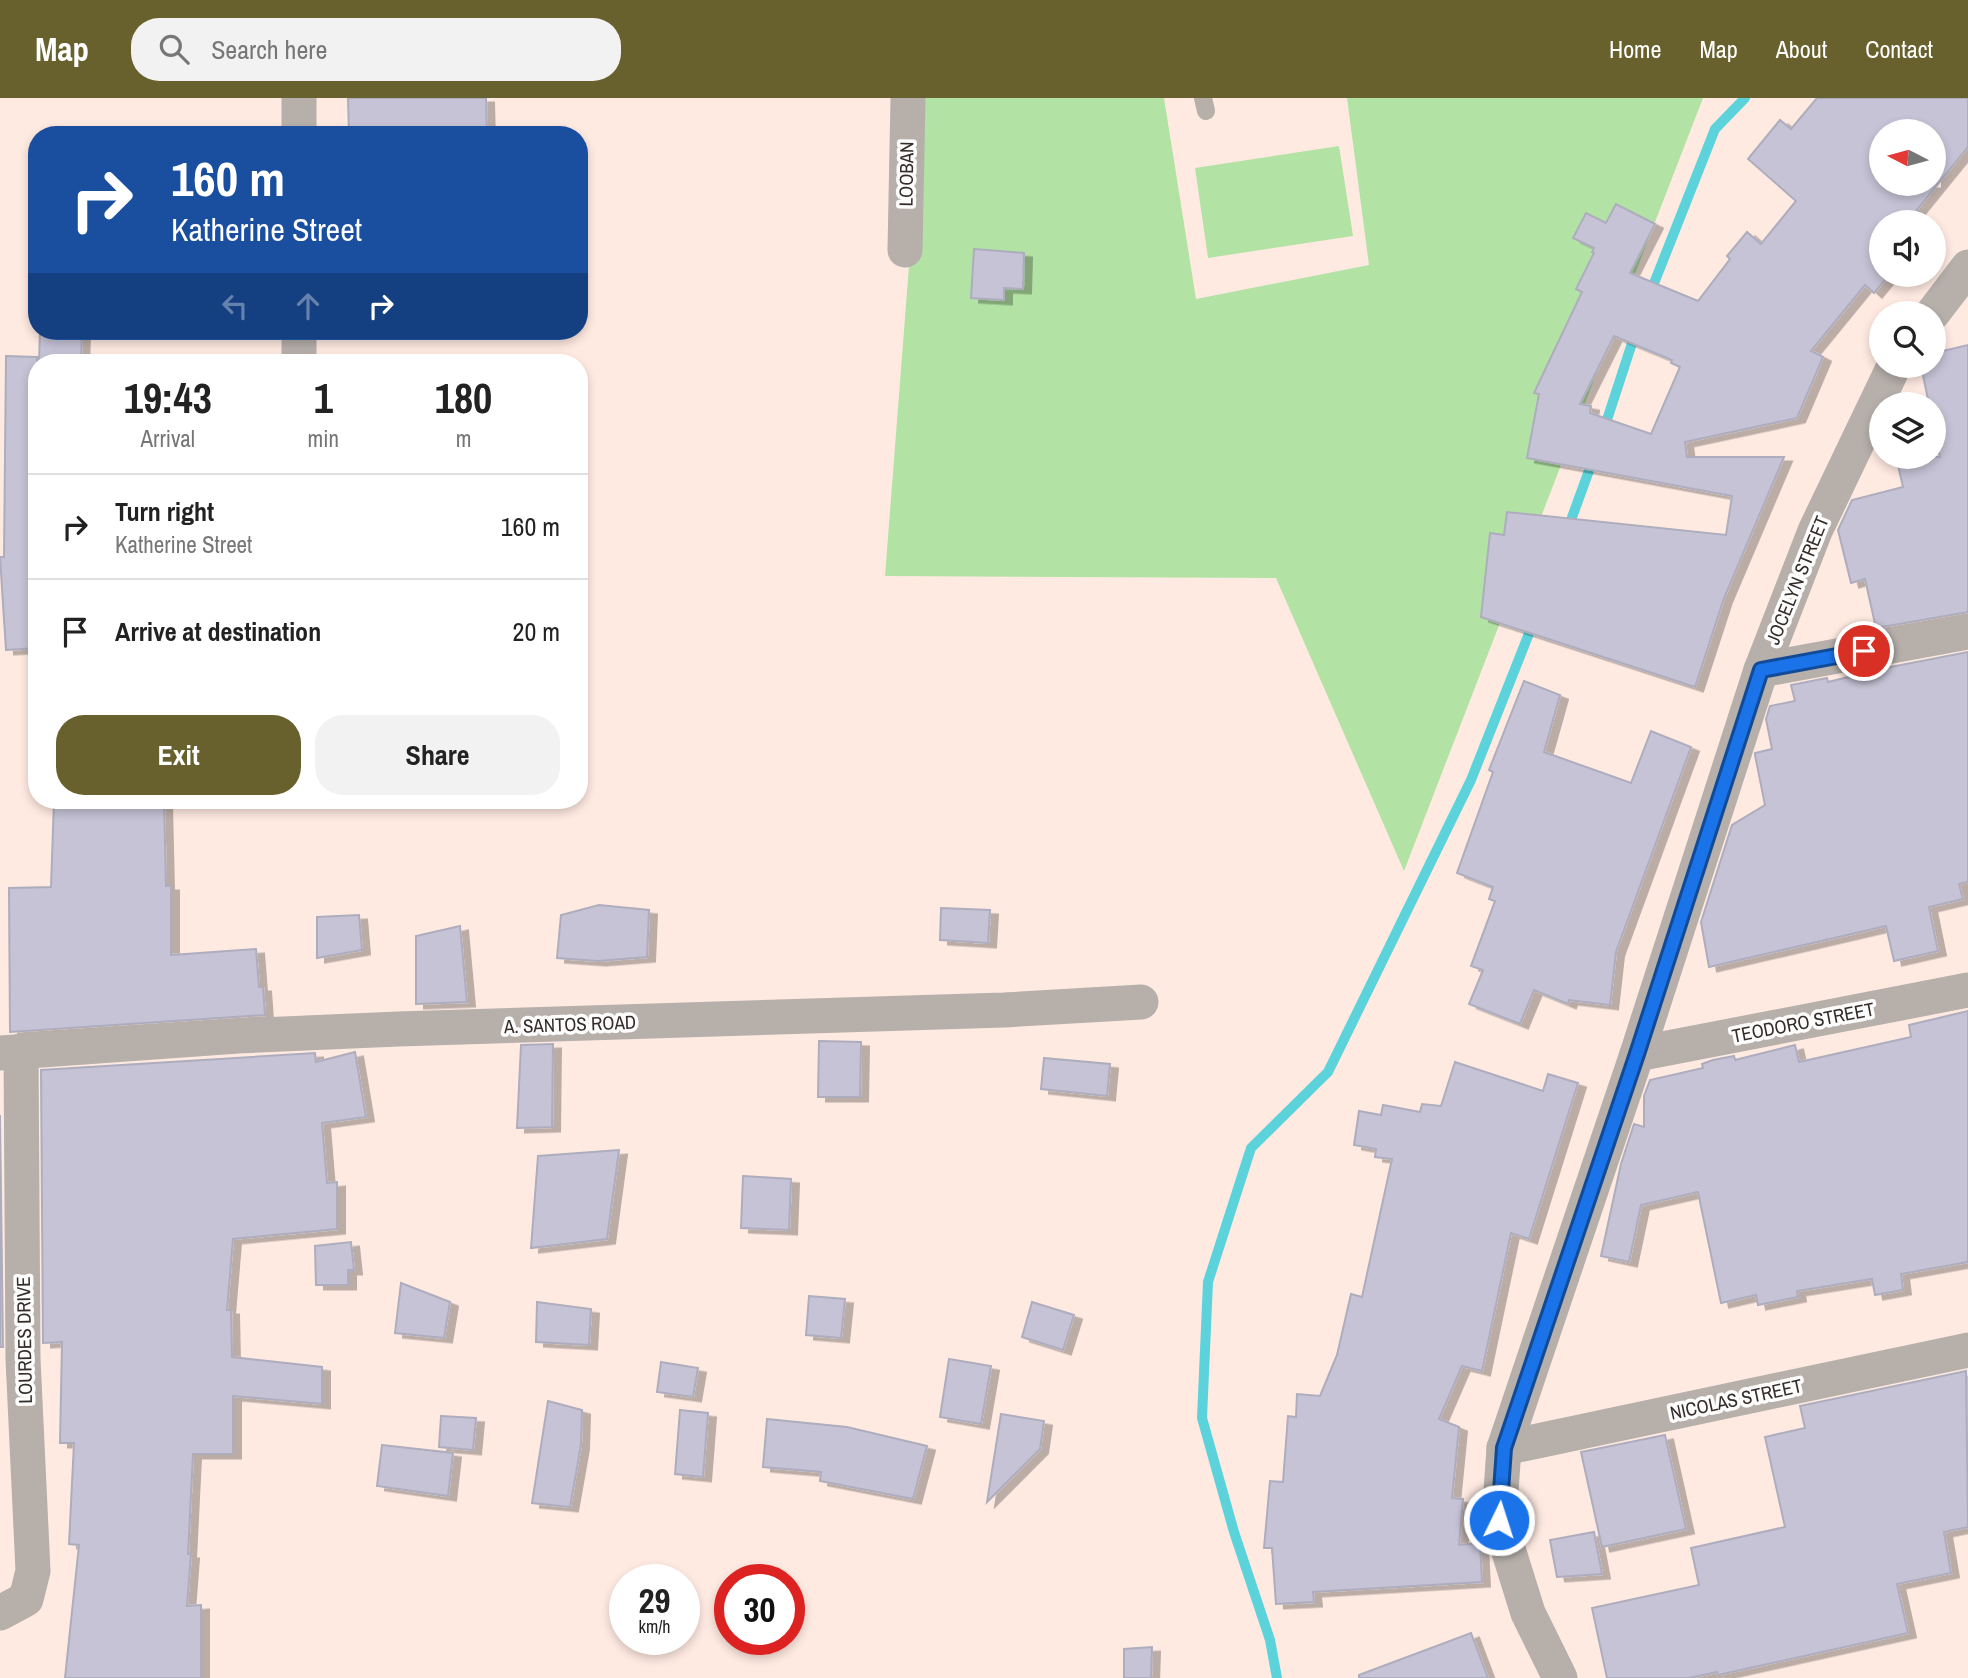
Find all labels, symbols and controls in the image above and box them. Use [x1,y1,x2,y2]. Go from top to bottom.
search box [131,18,621,81]
text: Map [35,27,89,71]
icon: search [155,30,193,68]
text: Search here [211,32,327,67]
text: Home [1609,33,1661,65]
text: Map [1699,33,1738,65]
text: About [1776,33,1827,65]
text: Contact [1865,33,1933,65]
north arrow [1869,119,1946,196]
map controls [1869,119,1946,469]
street label: LOOBAN [892,141,920,207]
text: 160 m [171,145,285,211]
icon: right [56,154,147,245]
text: Katherine Street [171,208,362,251]
button: sound [1869,210,1946,287]
icon: left [216,287,254,325]
icon: ahead [289,287,327,325]
icon: right [362,287,400,325]
button: search [1869,301,1946,378]
text: 19:43 [124,370,212,426]
text: 1 [314,370,333,426]
text: 180 [435,370,492,426]
button: layers [1869,392,1946,469]
text: Arrival [141,423,195,454]
text: min [308,423,339,454]
text: m [456,423,471,454]
text: Turn right [115,494,214,529]
icon: right [56,508,94,546]
text: 160 m [501,509,560,544]
street label: JOCELYN STREET [1759,511,1835,648]
text: Katherine Street [115,529,252,560]
icon: arrive [56,613,94,651]
text: Arrive at destination [115,614,321,649]
text: 20 m [513,614,560,649]
pin [1834,621,1894,681]
icon: arrive [1845,632,1883,670]
button: Exit [56,715,301,795]
button: Share [315,715,560,795]
street label: TEODORO STREET [1730,995,1877,1049]
street label: A. SANTOS ROAD [502,1009,637,1039]
street label: LOURDES DRIVE [10,1276,38,1404]
street label: NICOLAS STREET [1668,1372,1805,1426]
position arrow [1462,1483,1536,1557]
speed limit sign: 30 [714,1564,805,1655]
text: 29 [639,1577,670,1624]
text: km/h [639,1614,671,1639]

